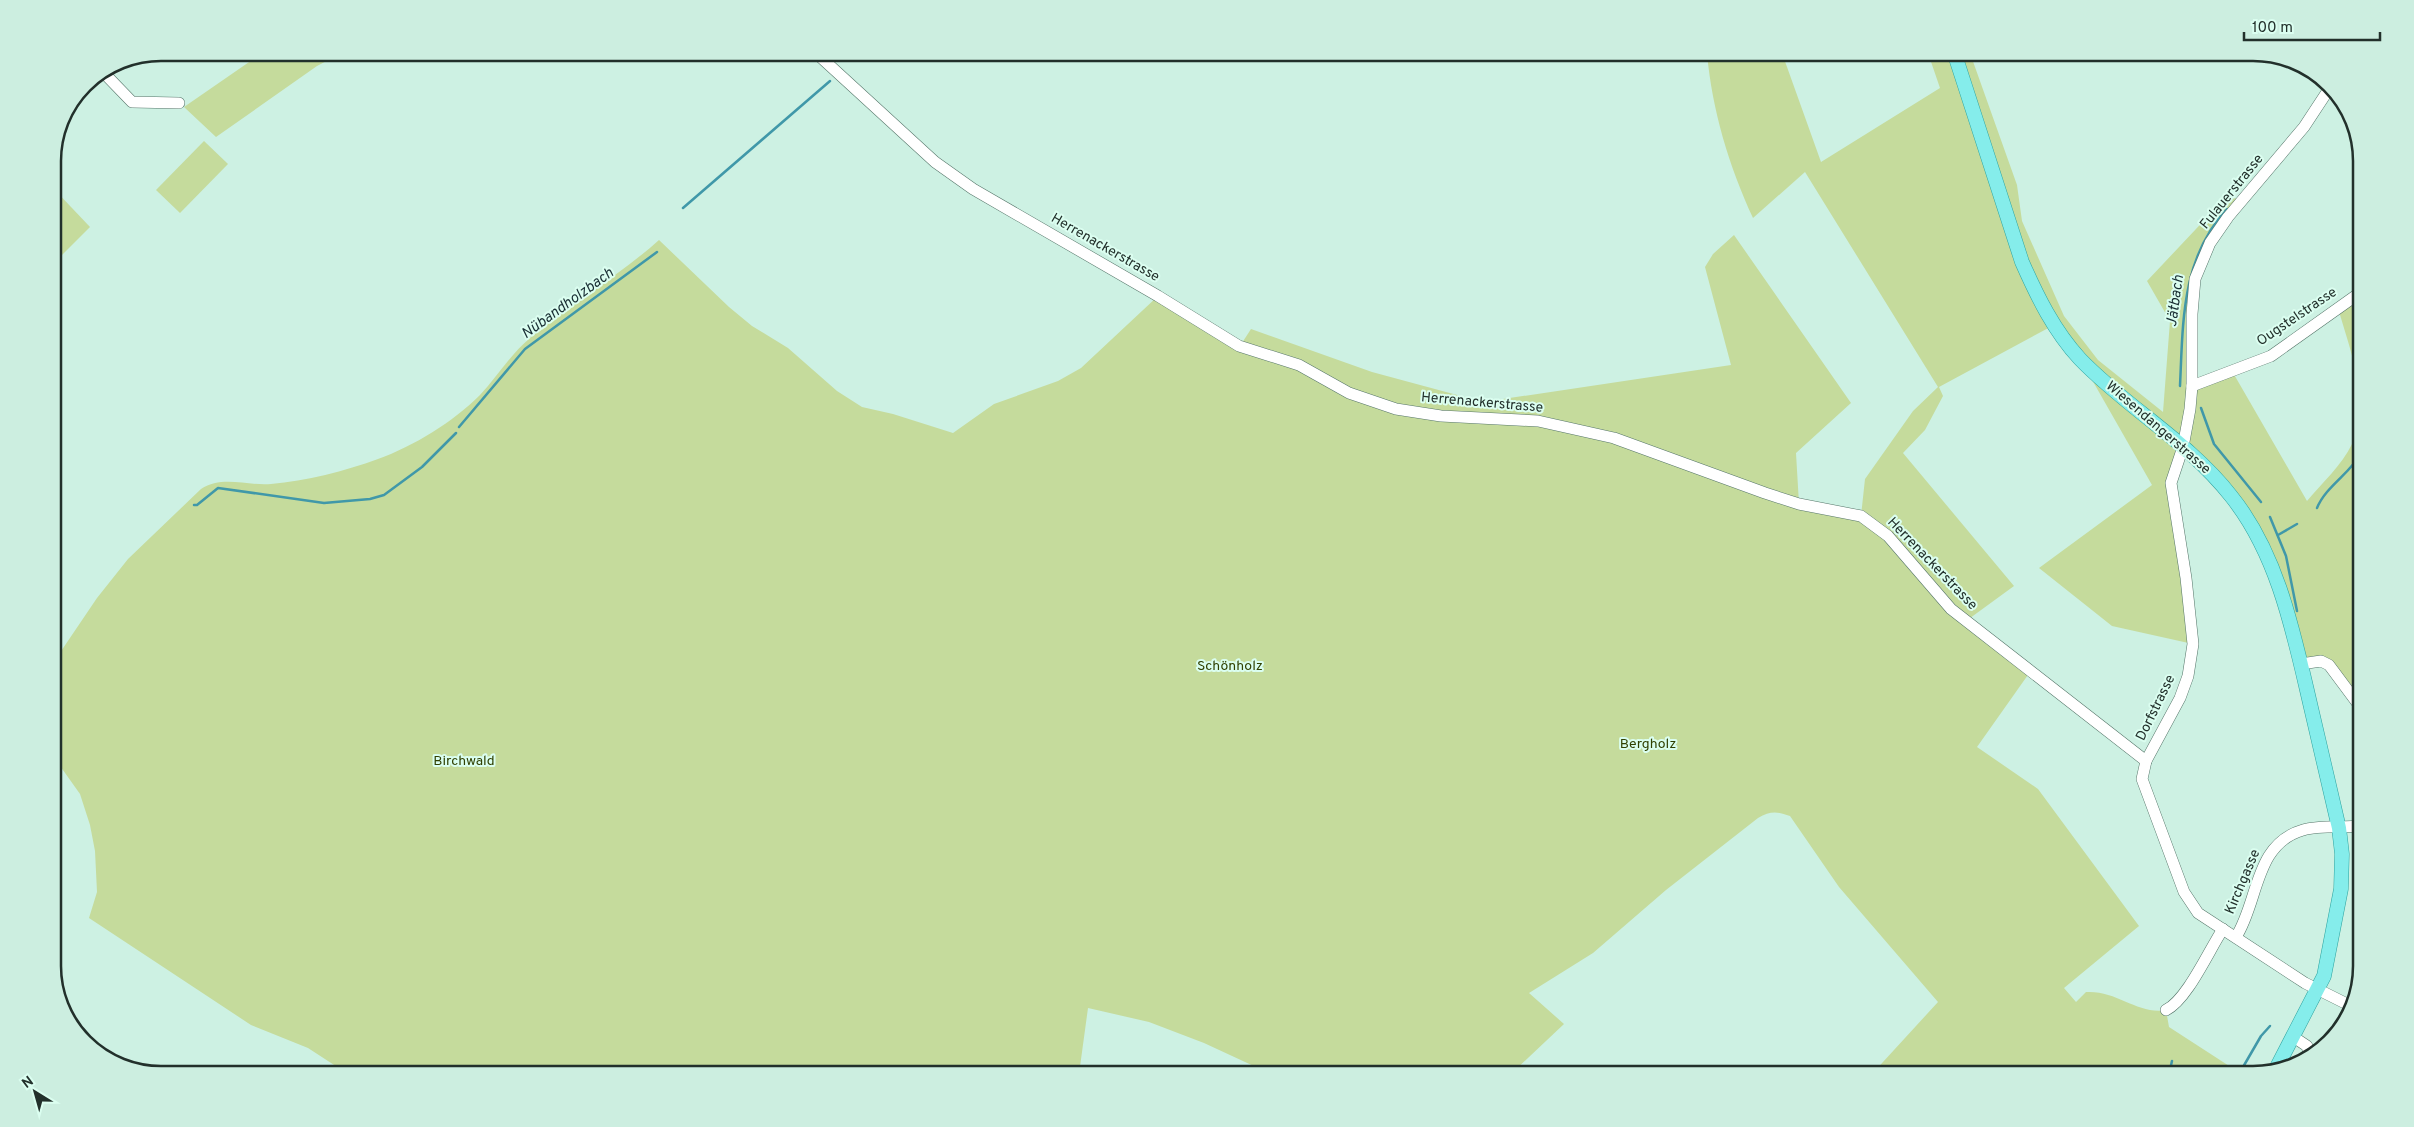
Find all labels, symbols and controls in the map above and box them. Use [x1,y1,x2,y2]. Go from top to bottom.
scale bar [2244,10,2380,42]
text: 100 m [2252,19,2293,38]
street label: Fulauerstrasse [2197,151,2267,233]
street label: Herrenackerstrasse [1048,210,1162,286]
water label: Nübandholzbach [518,264,618,344]
water label: Jätbach [2163,274,2189,328]
street label: Ougstelstrasse [2254,284,2340,350]
street label: Wiesendangerstrasse [2102,378,2214,478]
street label: Herrenackerstrasse [1420,389,1544,417]
street label: Herrenackerstrasse [1883,514,1981,614]
park label: Schönholz [1197,658,1263,675]
street label: Dorfstrasse [2133,672,2179,744]
park label: Bergholz [1620,736,1676,753]
park label: Birchwald [433,753,495,770]
street label: Kirchgasse [2222,847,2264,917]
north arrow [10,1067,60,1117]
text: N [19,1073,37,1093]

